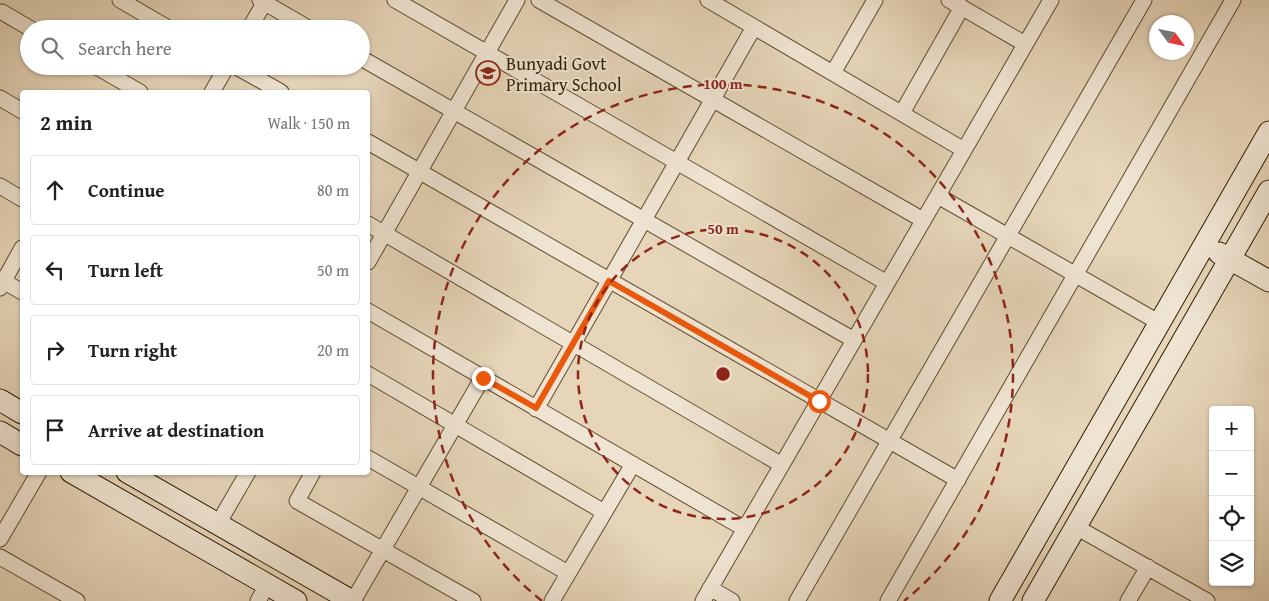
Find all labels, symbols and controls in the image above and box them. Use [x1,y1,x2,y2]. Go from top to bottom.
north arrow [1149,15,1194,60]
search box [20,20,370,75]
icon: search [38,34,66,62]
text: Search here [78,34,172,62]
place label: Bunyadi Govt Primary School [506,50,622,98]
school or university icon: Bunyadi Govt Primary School [475,60,501,86]
text: 100 m [703,73,743,94]
text: 2 min [40,107,92,138]
text: Walk · 150 m [267,111,350,135]
icon: ahead [41,176,69,204]
text: Continue [88,176,165,204]
text: 80 m [317,178,349,202]
text: 50 m [707,218,739,239]
icon: left [41,256,69,284]
text: Turn left [88,256,163,284]
text: 50 m [317,258,349,282]
icon: right [41,336,69,364]
text: Turn right [88,336,177,364]
text: 20 m [317,338,349,362]
centre of rings [714,365,732,383]
route end [472,367,495,390]
route start [808,390,831,413]
map controls [1209,406,1254,586]
button: + [1209,406,1254,451]
icon: arrive [41,416,69,444]
text: Arrive at destination [88,416,264,444]
button: − [1209,451,1254,496]
button: locate [1209,496,1254,541]
button: layers [1209,541,1254,586]

